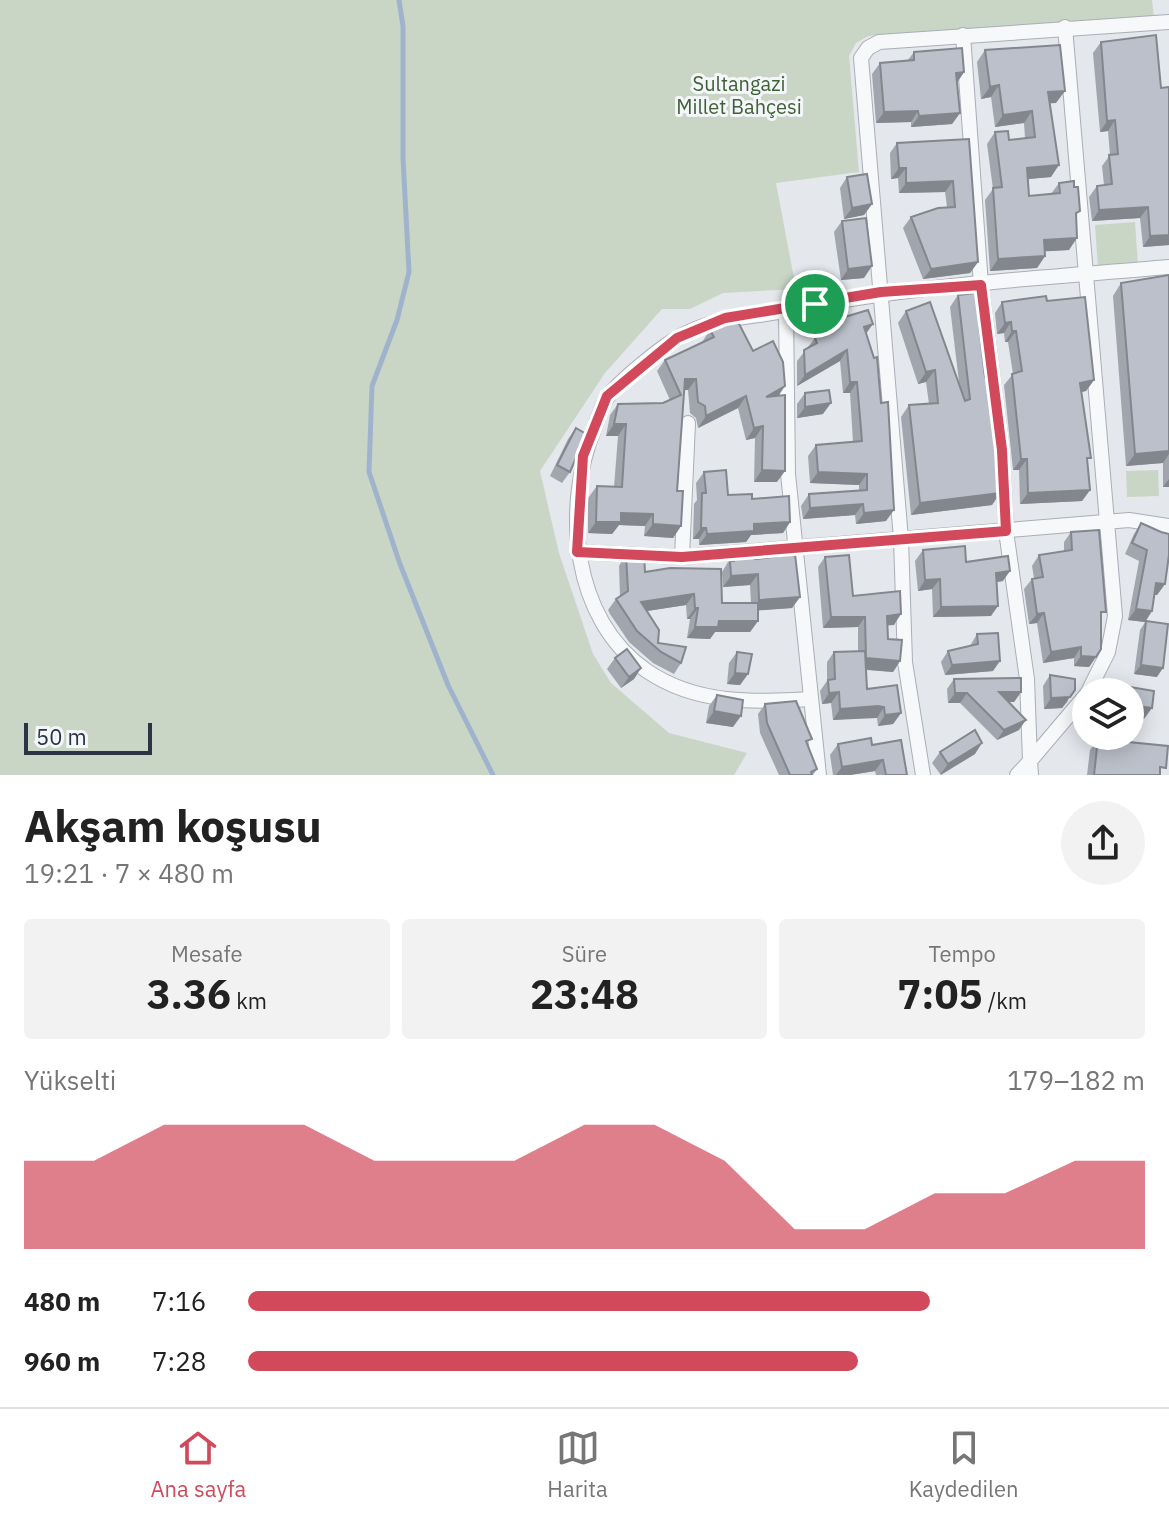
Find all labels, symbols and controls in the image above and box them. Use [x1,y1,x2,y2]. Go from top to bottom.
park label: Sultangazi Millet Bahçesi [676,70,802,120]
pin [781,270,849,338]
icon: arrive [793,282,837,326]
map controls [1072,678,1144,750]
button: layers [1072,678,1144,750]
scale bar [24,719,152,755]
text: 50 m [36,722,87,751]
text: Akşam koşusu [24,797,322,854]
button: share [1061,801,1145,885]
text: 19:21 · 7 × 480 m [24,856,234,890]
text: Mesafe [171,939,243,968]
text: Süre [562,939,607,968]
text: Tempo [928,939,996,968]
text: 3.36 [147,968,231,1020]
text: 23:48 [530,968,639,1020]
text: 7:05 [897,968,983,1020]
text: km [231,986,267,1015]
text: /km [983,986,1027,1015]
text: Yükselti [24,1063,116,1097]
text: 179–182 m [1007,1063,1145,1097]
text: 480 m [24,1284,100,1318]
text: 7:16 [152,1284,206,1318]
text: 960 m [24,1344,100,1378]
text: 7:28 [152,1344,206,1378]
tab: Ana sayfa [151,1426,246,1503]
tab: Harita [547,1426,608,1503]
tab: Kaydedilen [909,1426,1018,1503]

